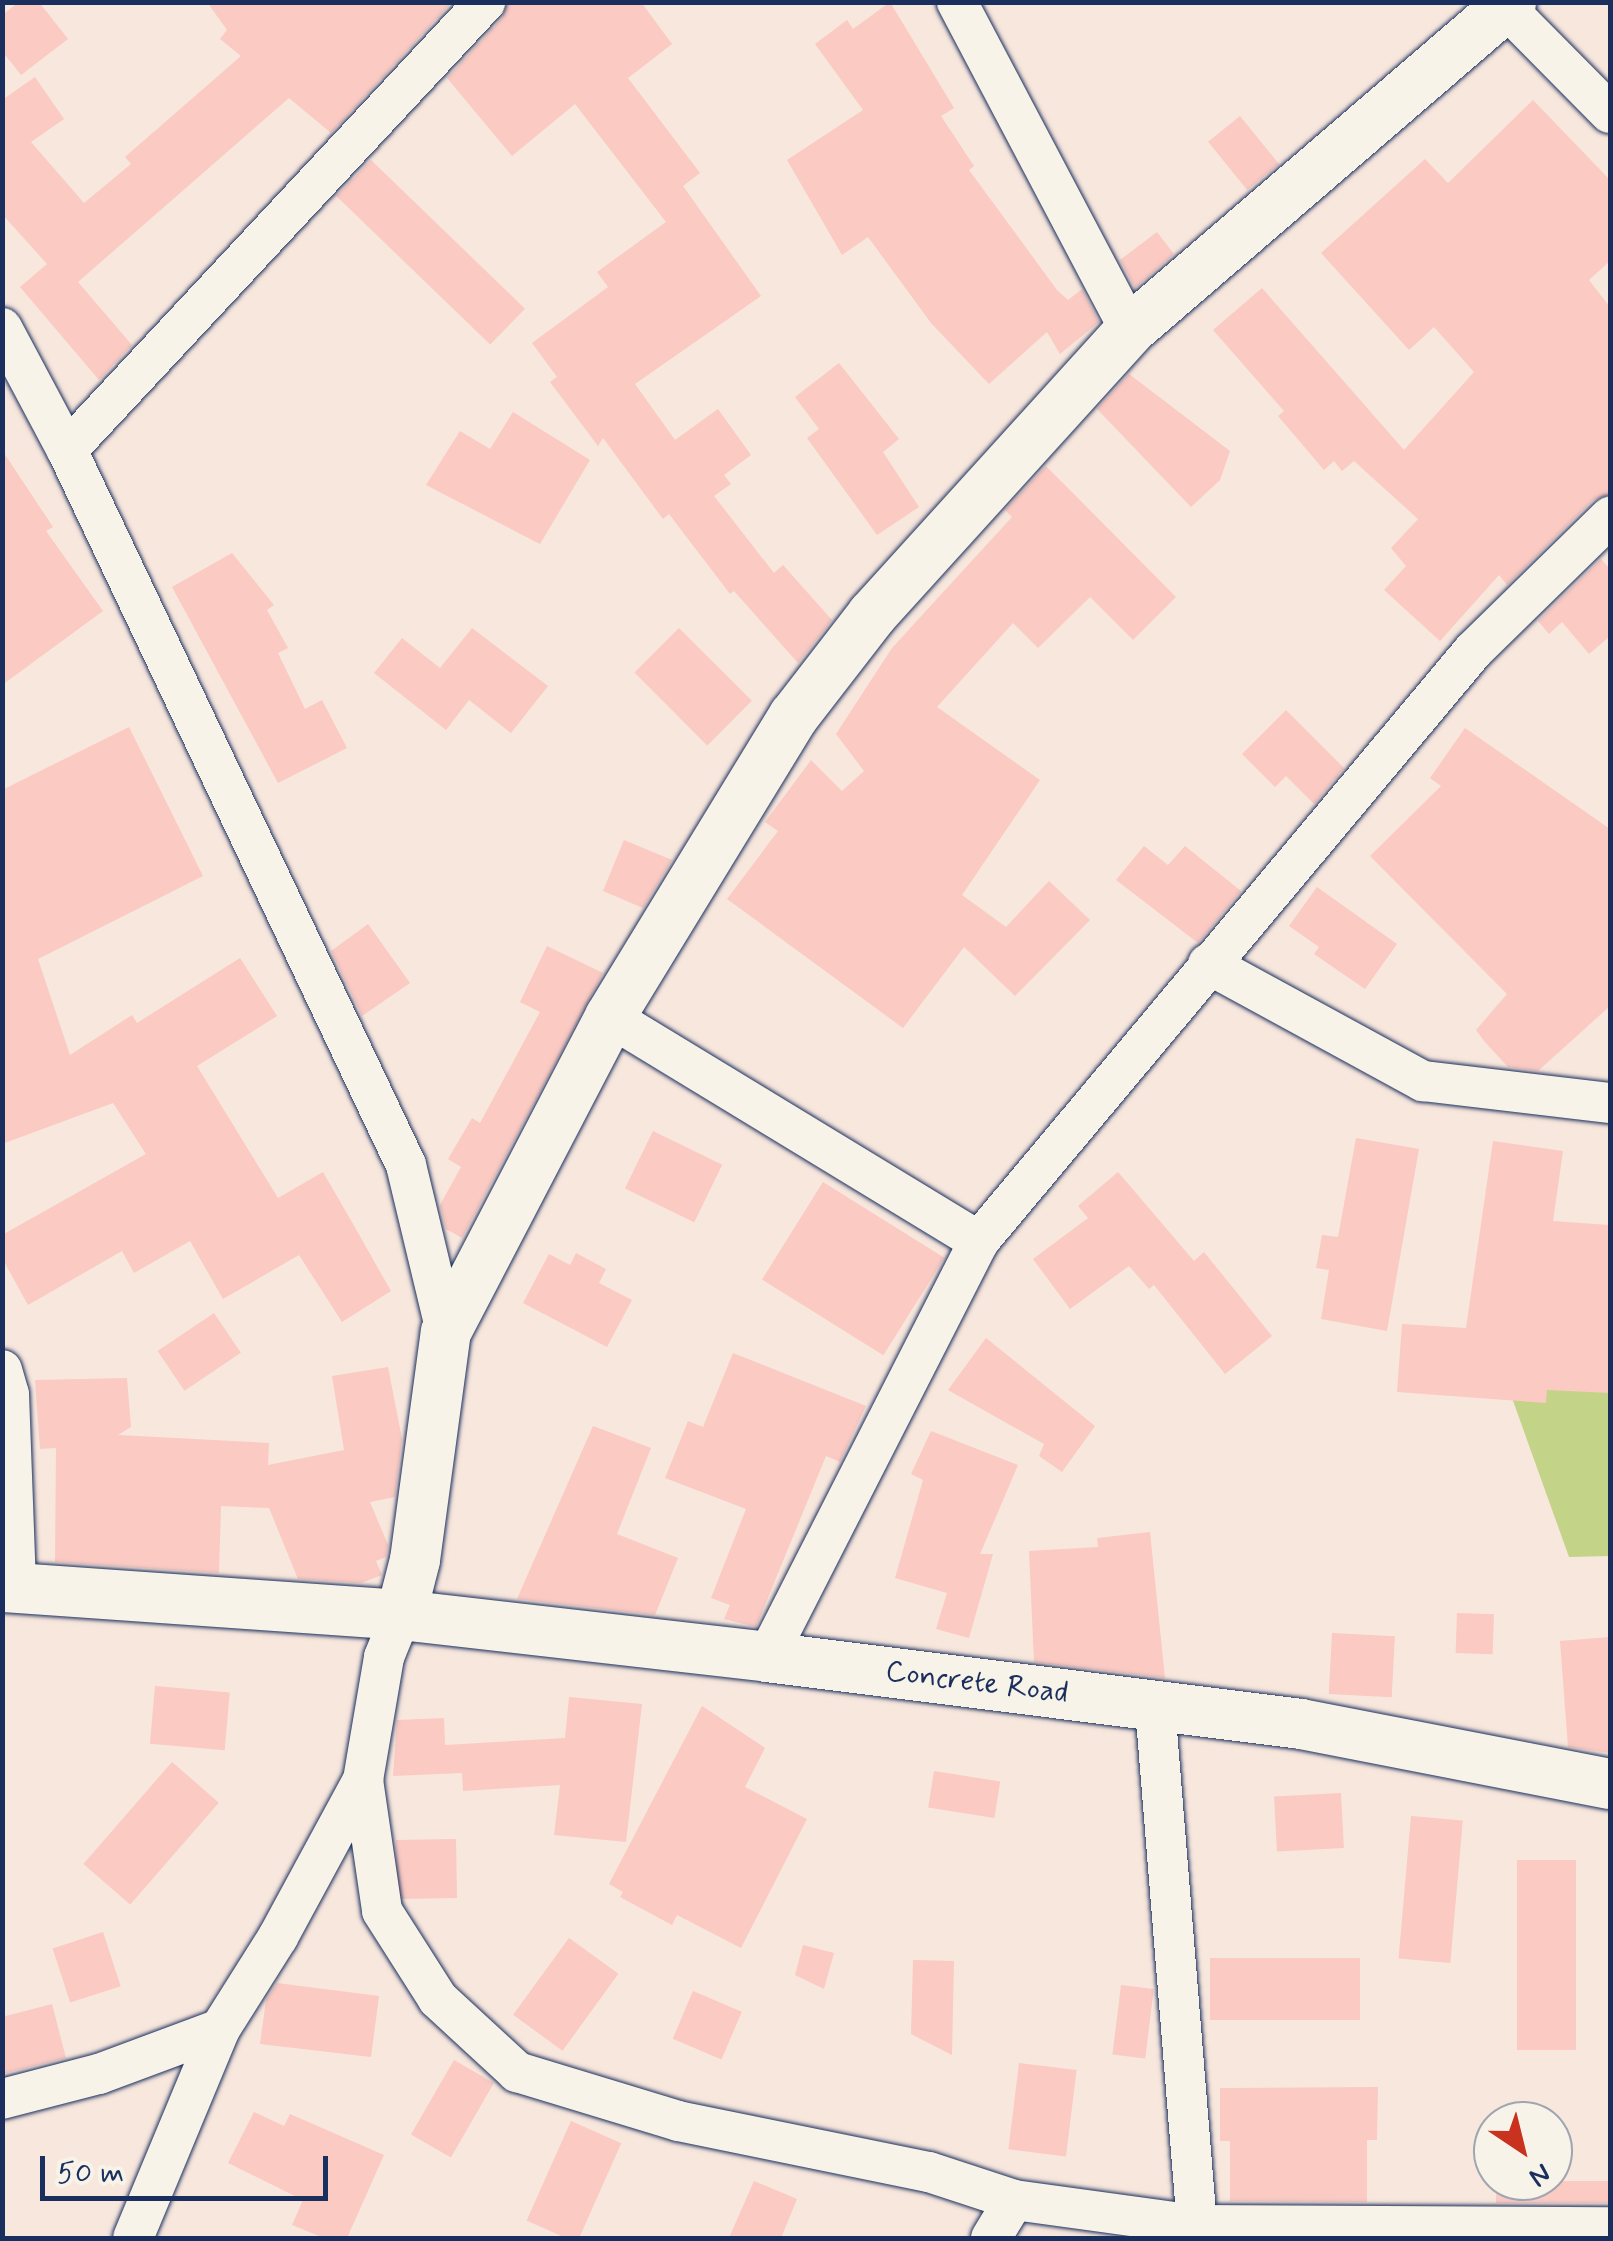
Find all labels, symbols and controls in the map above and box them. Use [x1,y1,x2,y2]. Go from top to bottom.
street label: Concrete Road [885,1654,1069,1712]
north arrow [1473,2101,1573,2201]
scale bar [45,2136,332,2198]
text: 50 m [57,2154,124,2193]
text: N [1521,2154,1558,2195]

